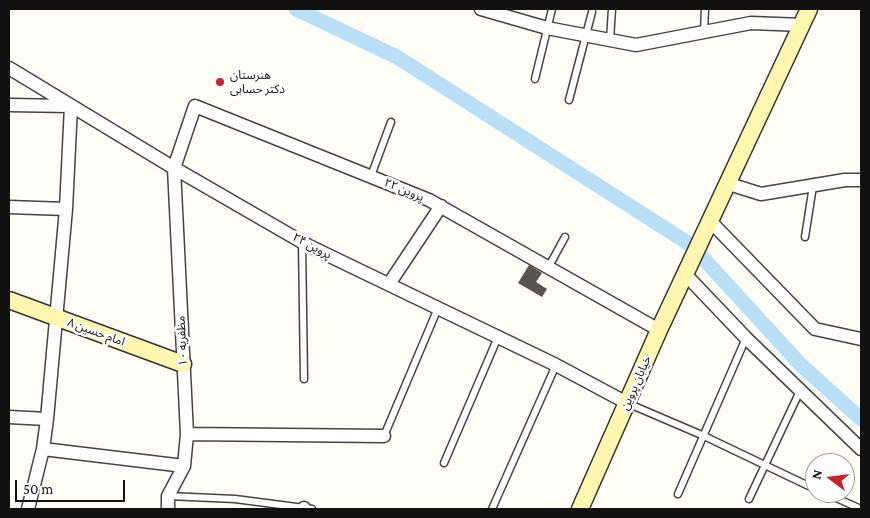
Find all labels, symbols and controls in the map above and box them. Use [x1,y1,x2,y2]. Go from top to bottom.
place label: هنرستان دکتر حسابی [230,68,285,96]
marker: هنرستان دکتر حسابی [214,76,226,88]
street label: پروین ۲۲ [382,175,426,205]
street label: پروین ۲۴ [290,230,334,262]
street label: امام حسین ۸ [65,315,127,349]
street label: مظفریه ۱۰ [173,315,191,367]
street label: خیابان پروین [618,353,654,413]
north arrow [805,453,855,503]
text: N [808,468,825,481]
scale bar [18,470,128,502]
text: 50 m [23,481,53,497]

